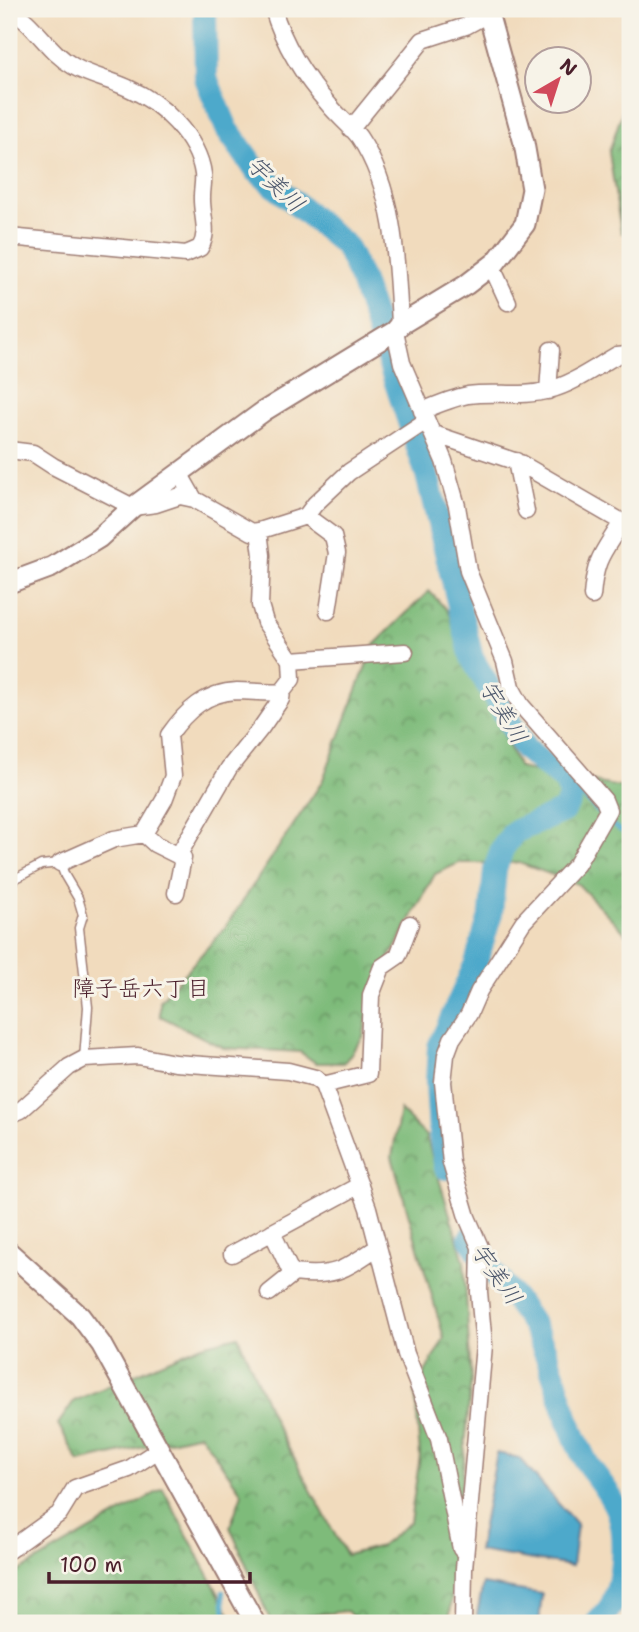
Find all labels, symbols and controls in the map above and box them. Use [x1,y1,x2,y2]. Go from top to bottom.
north arrow [524,46,594,116]
text: N [555,53,582,82]
water label: 宇美川 [241,149,311,219]
water label: 宇美川 [473,675,535,749]
district label: 障子岳六丁目 [72,973,210,1003]
water label: 宇美川 [465,1237,529,1311]
scale bar [49,1541,250,1585]
text: 100 m [60,1551,123,1579]

